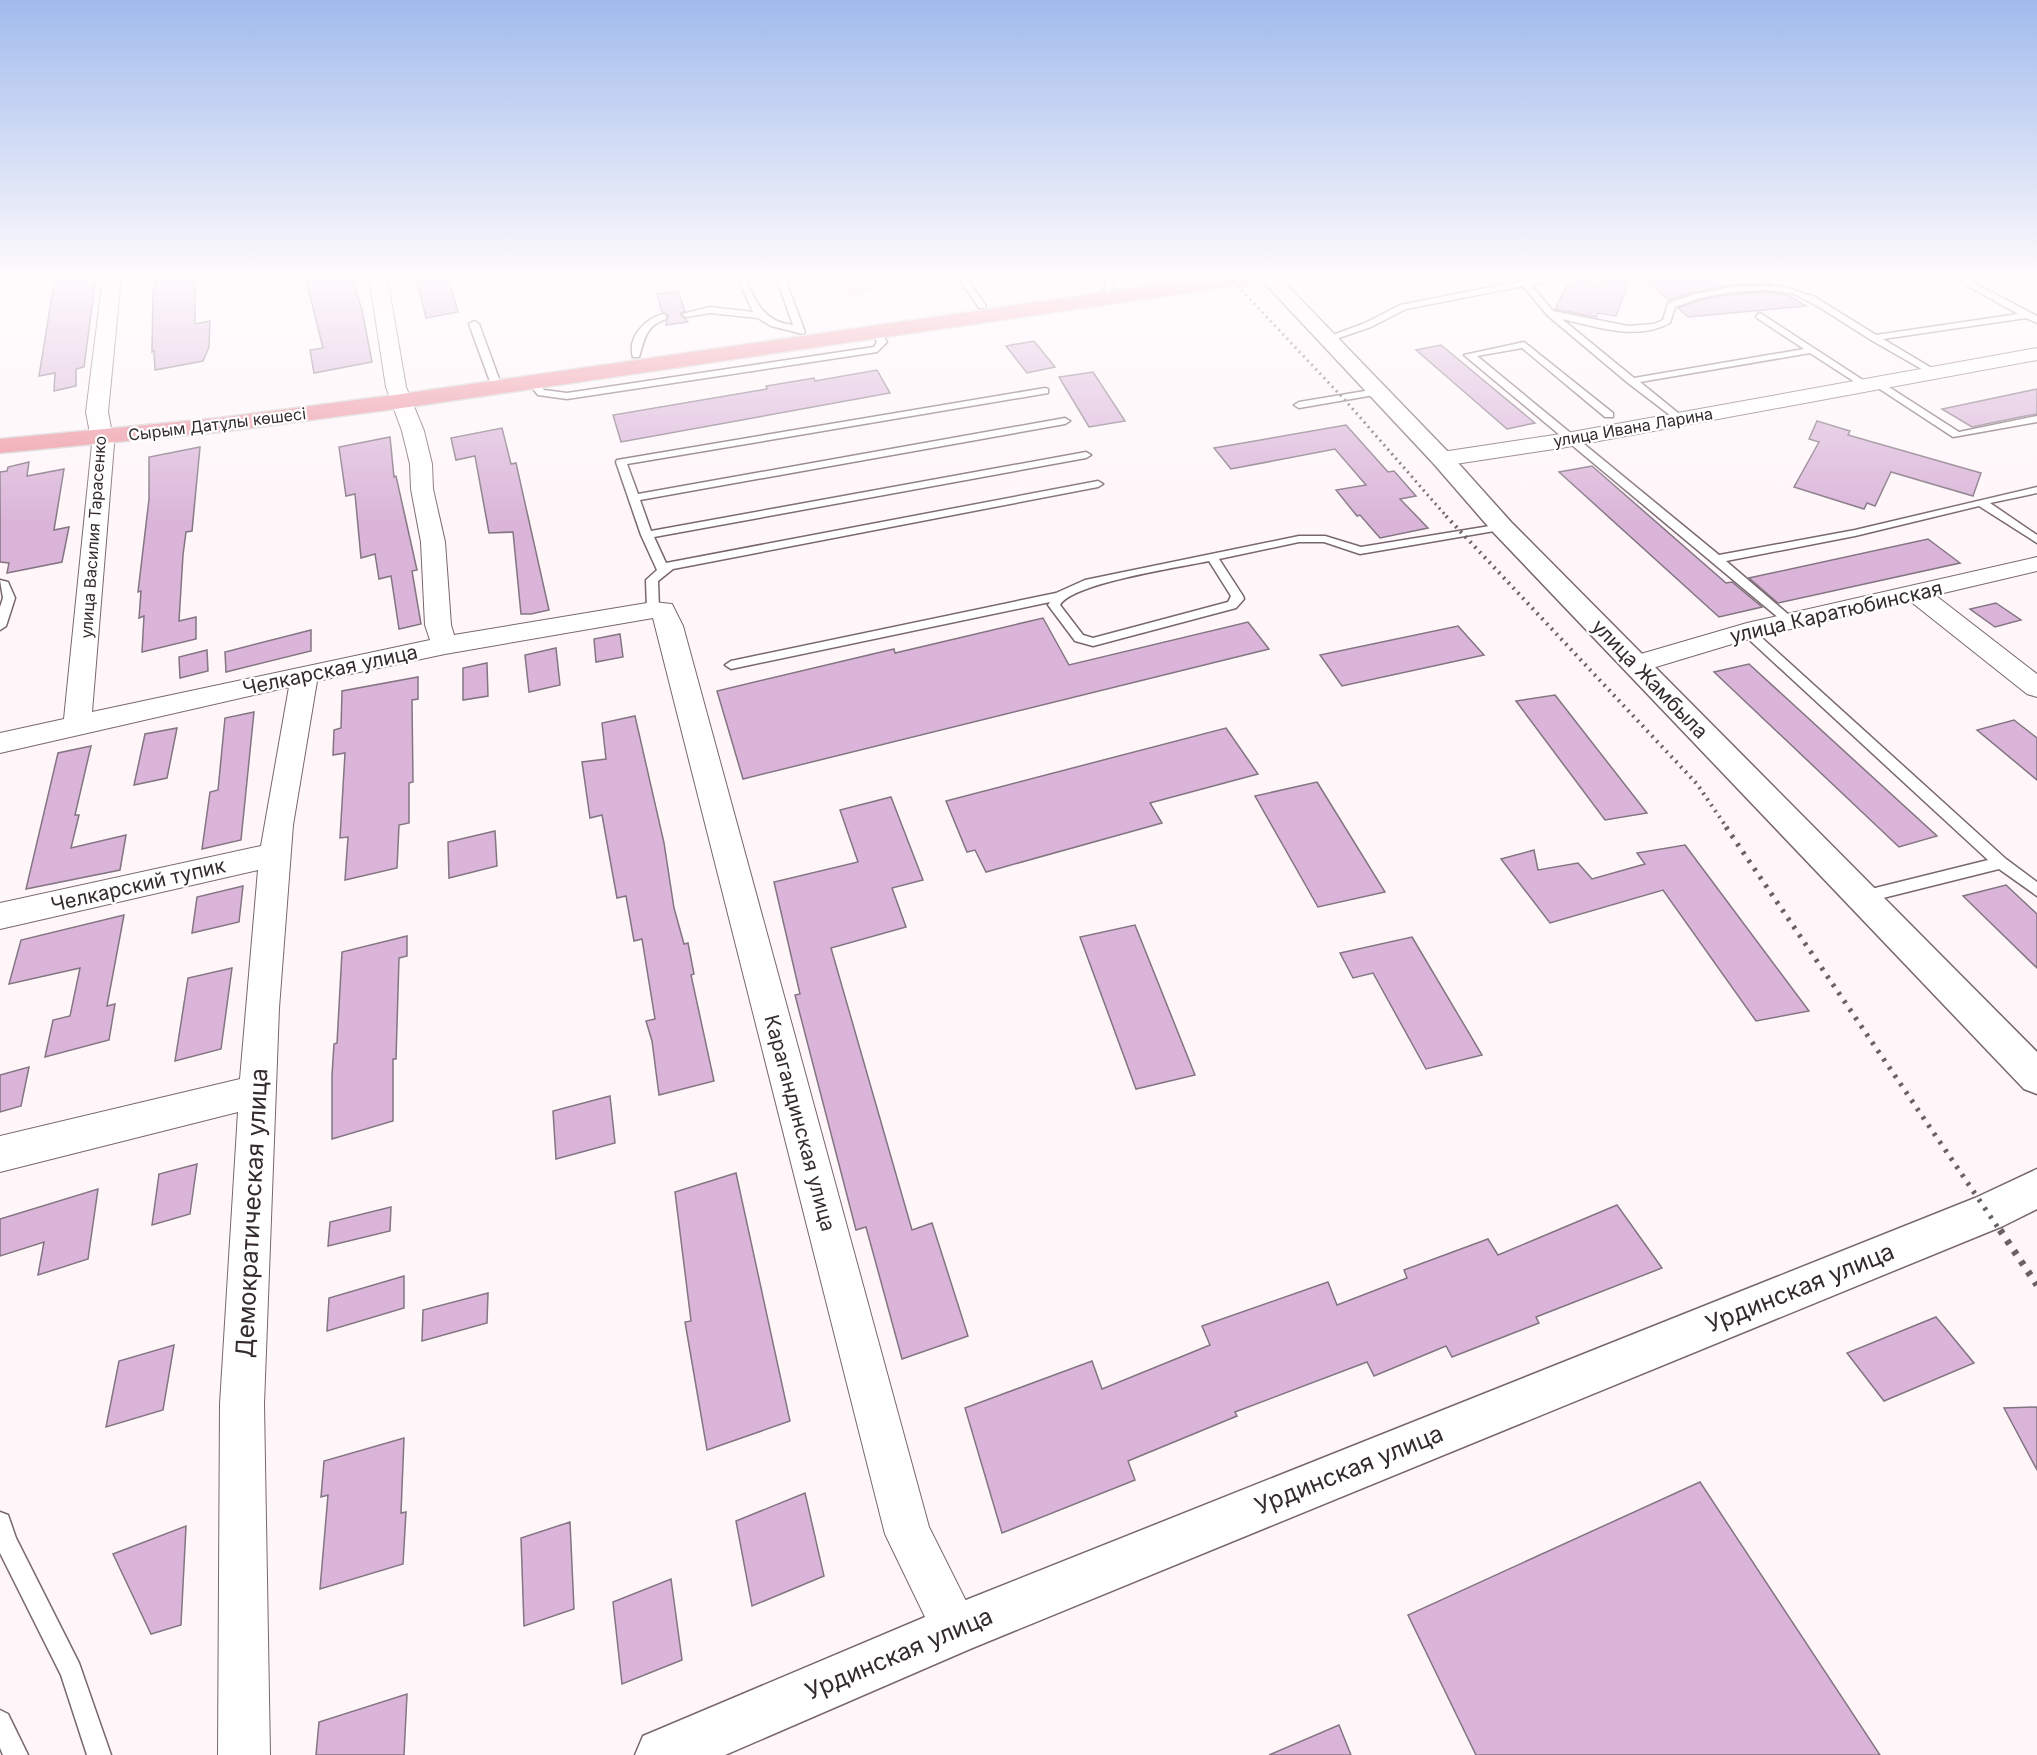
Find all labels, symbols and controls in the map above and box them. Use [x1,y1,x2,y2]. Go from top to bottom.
street label: Сырым Датұлы көшесі [127,403,307,445]
street label: улица Ивана Ларина [1552,403,1714,451]
street label: улица Василия Тарасенко [76,435,110,639]
street label: улица Каратюбинская [1727,576,1945,648]
street label: улица Жамбыла [1587,614,1713,744]
street label: Челкарская улица [240,640,420,700]
street label: Челкарский тупик [48,853,228,917]
street label: Карагандинская улица [760,1012,840,1234]
street label: Демократическая улица [229,1067,274,1359]
street label: Урдинская улица [1701,1236,1898,1339]
street label: Урдинская улица [1250,1418,1447,1521]
street label: Урдинская улица [801,1601,997,1706]

